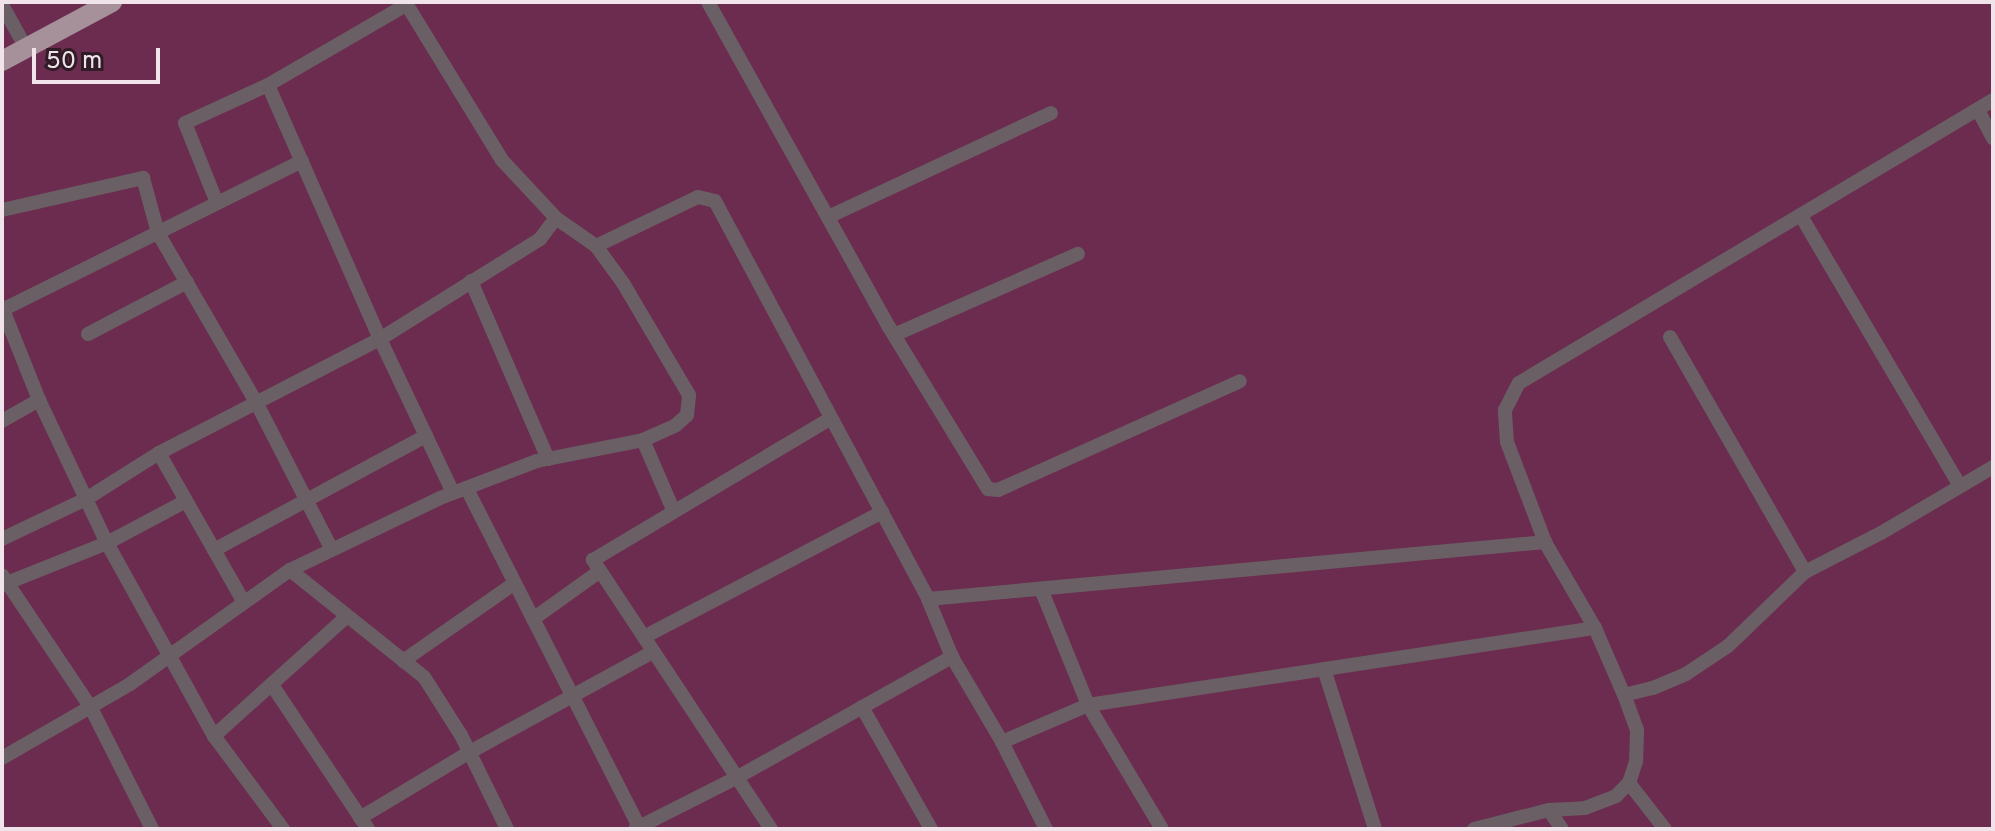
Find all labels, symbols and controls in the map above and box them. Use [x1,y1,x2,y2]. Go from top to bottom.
scale bar [36,32,164,82]
text: 50 m [46,47,102,77]

